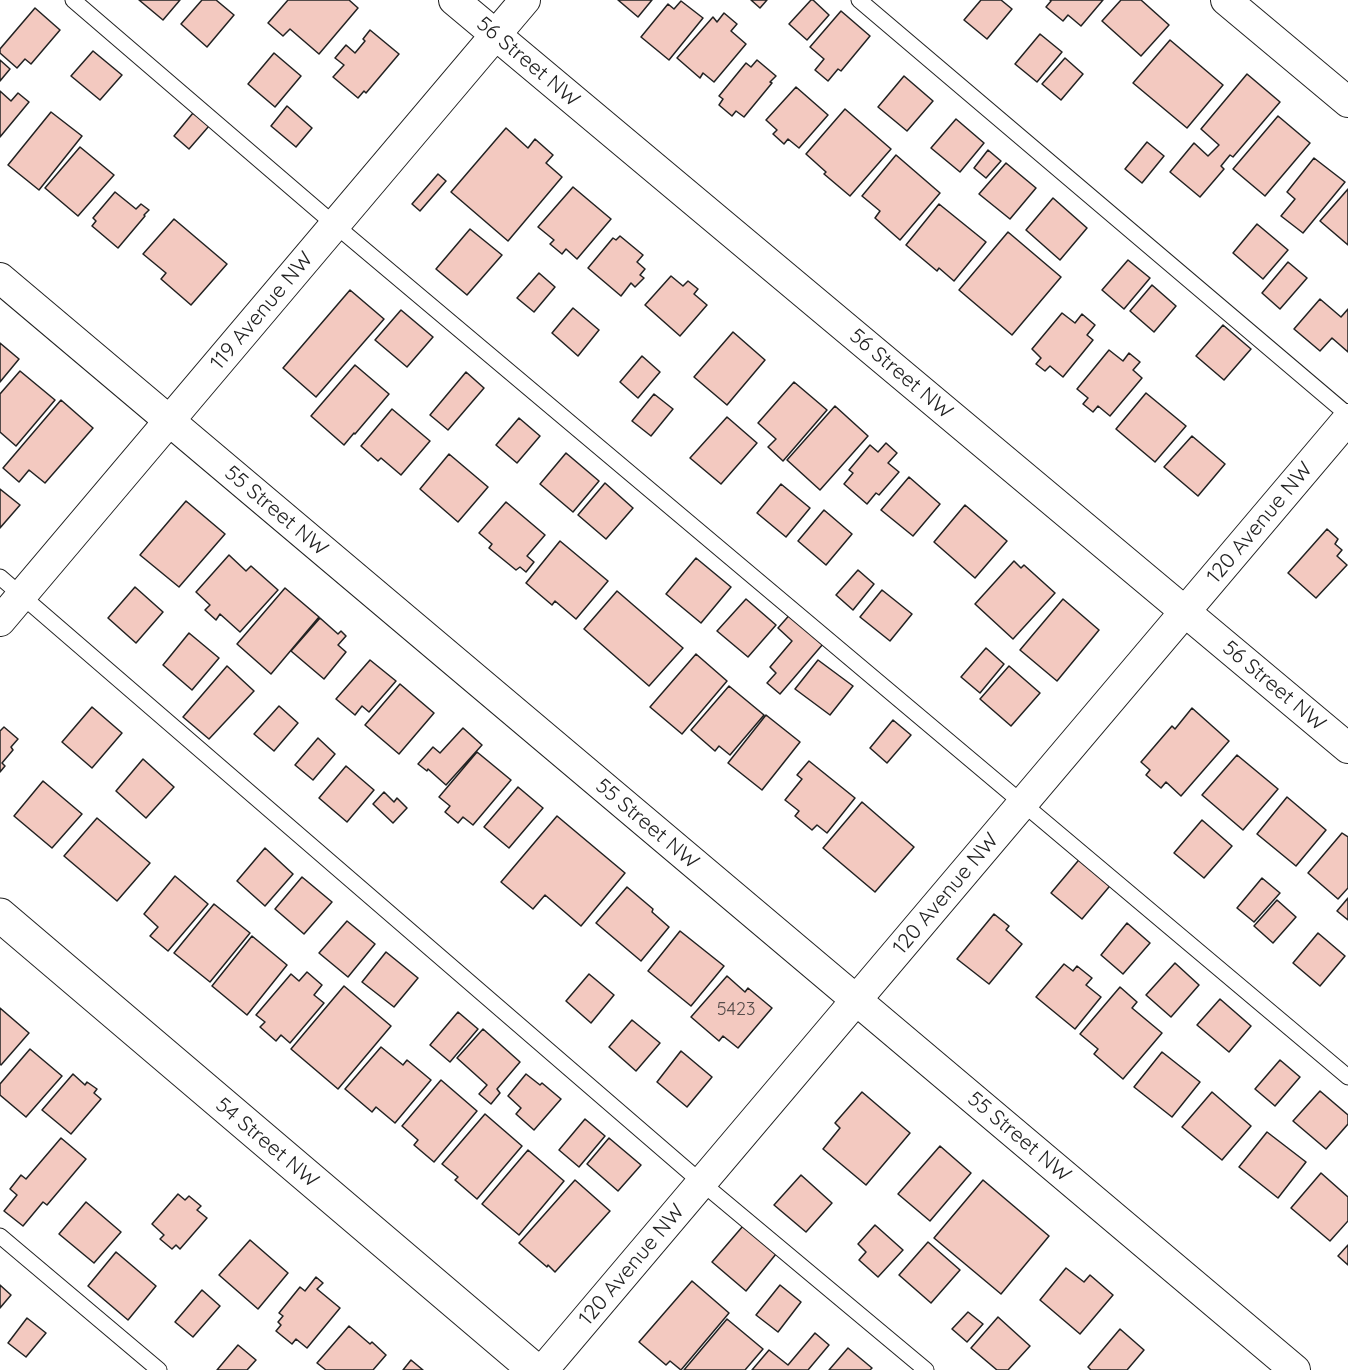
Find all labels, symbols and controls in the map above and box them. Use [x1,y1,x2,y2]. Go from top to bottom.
street label: 56 Street NW [471,11,585,113]
street label: 119 Avenue NW [205,247,319,375]
street label: 56 Street NW [844,323,958,425]
street label: 120 Avenue NW [1202,457,1318,589]
street label: 55 Street NW [219,460,333,562]
street label: 56 Street NW [1217,635,1331,737]
street label: 55 Street NW [590,773,704,875]
street label: 120 Avenue NW [888,828,1004,960]
house number: 5423 [717,999,755,1021]
street label: 55 Street NW [962,1086,1076,1188]
street label: 54 Street NW [210,1093,324,1193]
street label: 120 Avenue NW [574,1199,690,1331]

